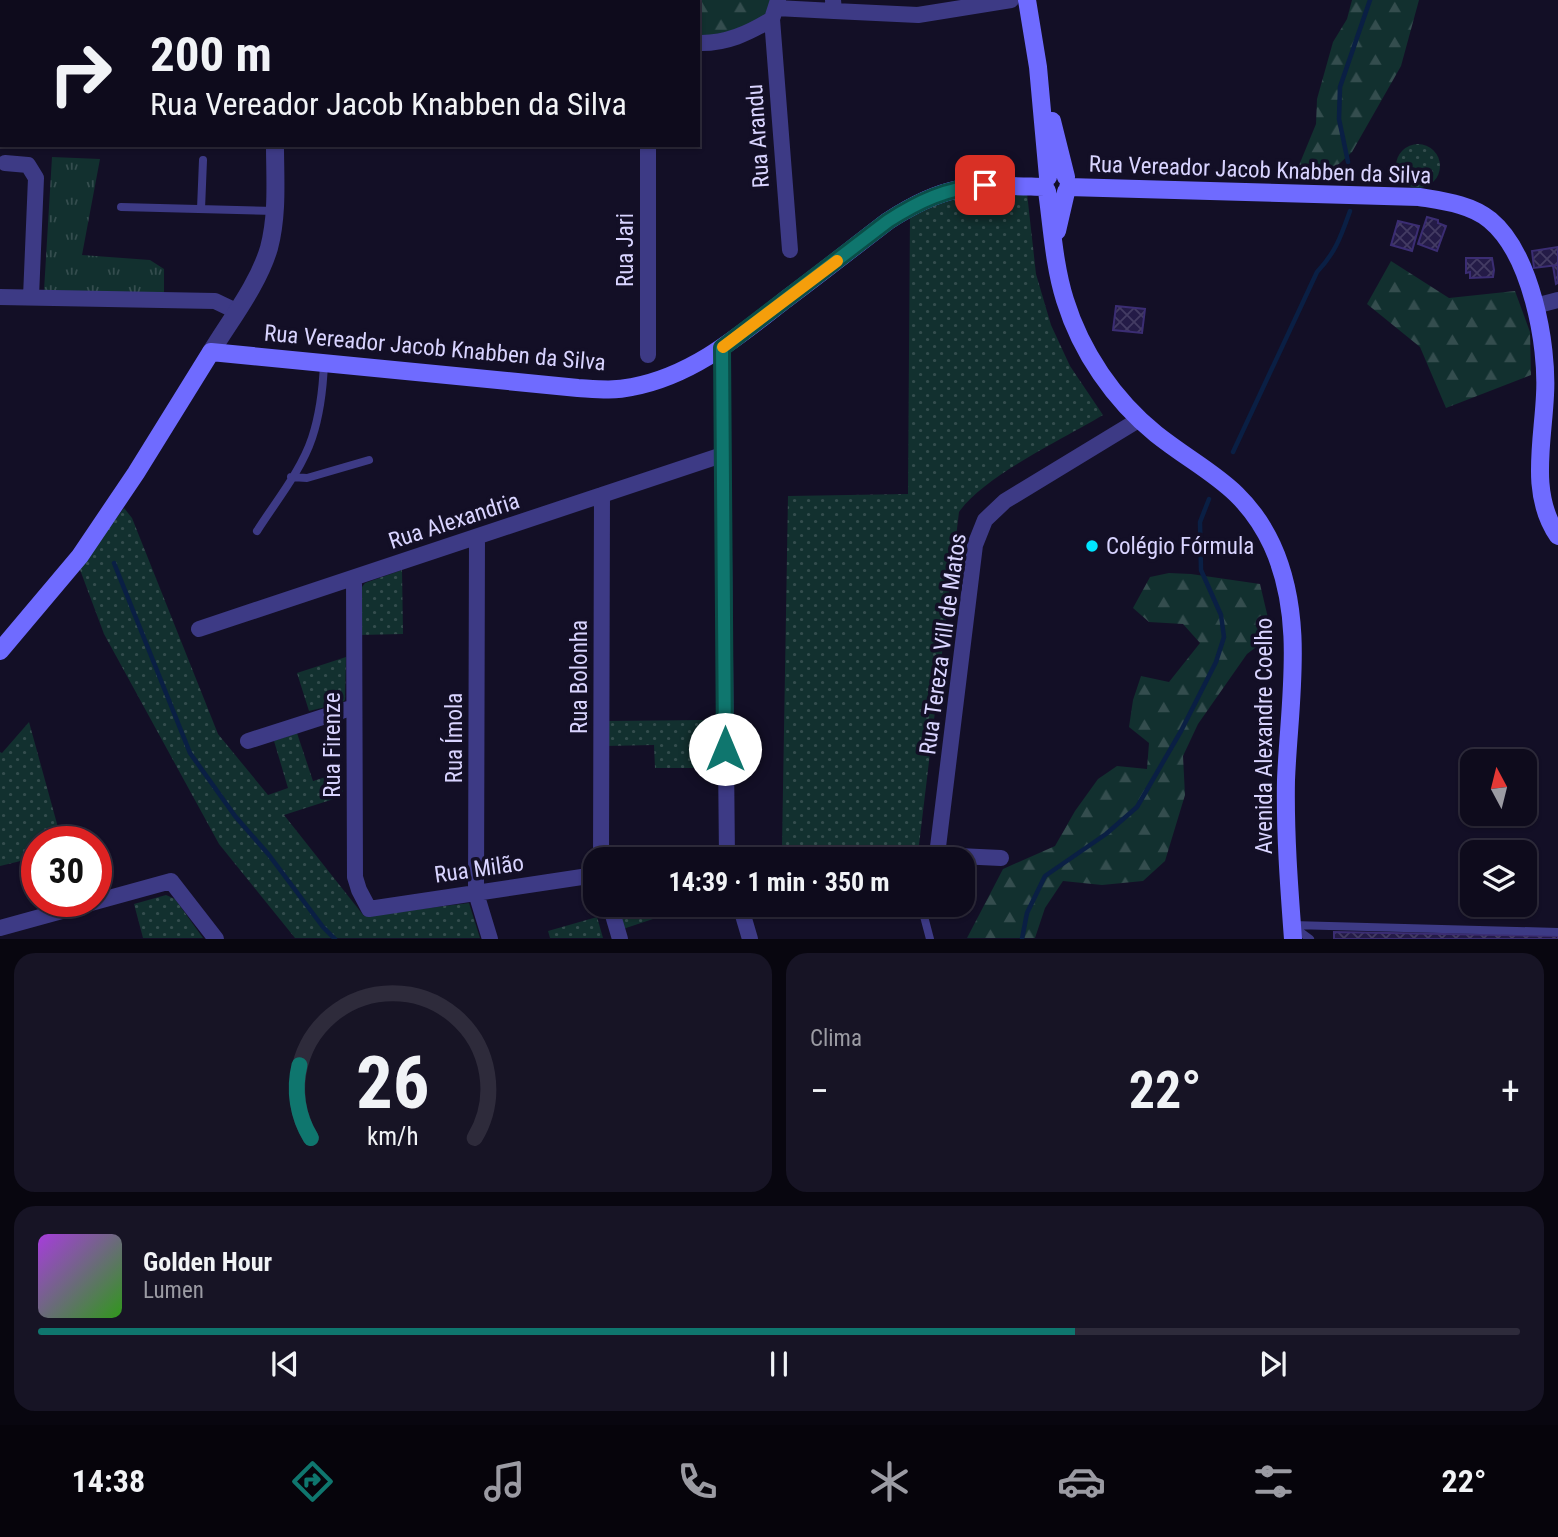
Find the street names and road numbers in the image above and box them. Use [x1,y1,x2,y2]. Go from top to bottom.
street label: Rua Arandu [741,83,775,189]
street label: Rua Vereador Jacob Knabben da Silva [1088,151,1432,189]
street label: Rua Jari [612,213,639,287]
street label: Rua Vereador Jacob Knabben da Silva [263,320,607,376]
street label: Rua Alexandria [385,487,523,555]
street label: Rua Tereza Vill de Matos [914,532,972,756]
street label: Avenida Alexandre Coelho [1251,618,1278,854]
street label: Rua Bolonha [566,620,593,734]
street label: Rua Firenze [319,692,346,798]
street label: Rua Ímola [440,693,468,783]
street label: Rua Milão [432,849,526,889]

